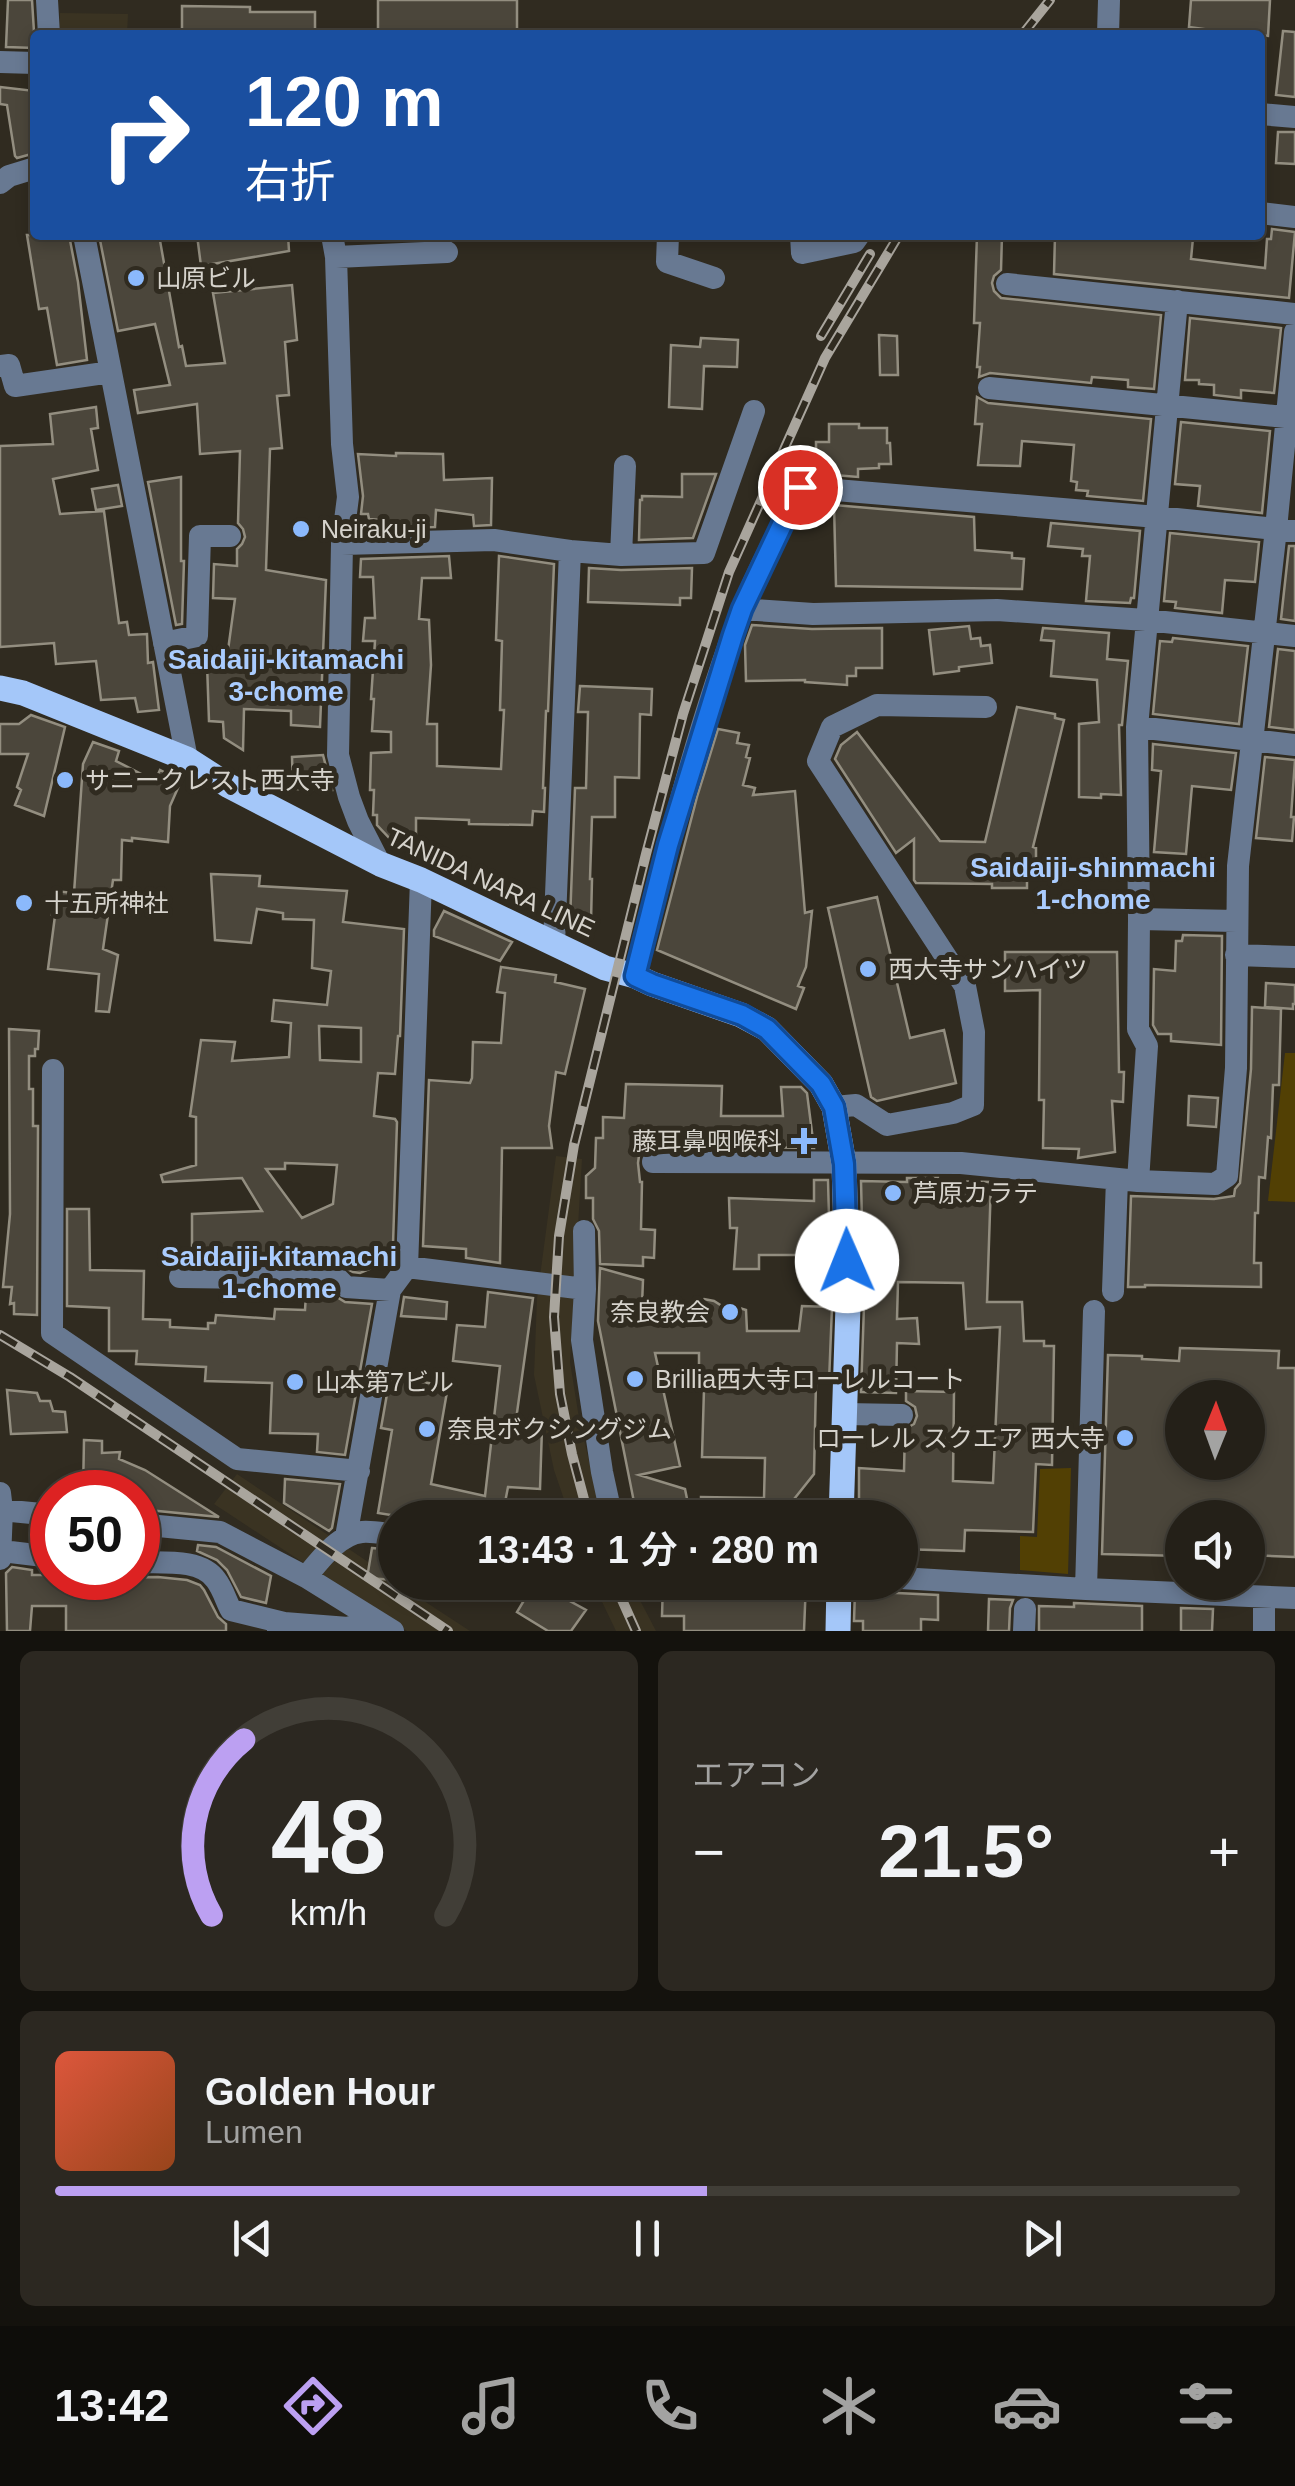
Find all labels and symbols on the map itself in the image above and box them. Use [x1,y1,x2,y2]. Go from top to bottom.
place label: 山原ビル [156,264,256,292]
marker: 山原ビル [125,267,147,289]
pin [758,445,843,530]
place label: Neiraku-ji [321,515,427,543]
marker: Neiraku-ji [290,518,312,540]
district label: Saidaiji-kitamachi 3-chome [168,644,404,707]
place label: サニークレスト西大寺 [85,766,335,794]
marker: サニークレスト西大寺 [54,769,76,791]
street label: TANIDA NARA LINE [383,822,599,942]
district label: Saidaiji-shinmachi 1-chome [970,852,1216,915]
place label: 十五所神社 [44,889,169,917]
marker: 十五所神社 [13,892,35,914]
place label: 西大寺サンハイツ [888,955,1088,983]
marker: 西大寺サンハイツ [857,958,879,980]
place label: 藤耳鼻咽喉科 [632,1127,782,1155]
marker: 藤耳鼻咽喉科 [791,1128,817,1154]
place label: 芦原カラテ [913,1179,1038,1207]
marker: 芦原カラテ [882,1182,904,1204]
position arrow [795,1209,899,1313]
district label: Saidaiji-kitamachi 1-chome [161,1241,397,1304]
place label: 奈良教会 [610,1298,710,1326]
marker: 奈良教会 [719,1301,741,1323]
place label: Brillia西大寺ローレルコート [655,1365,966,1393]
place label: 山本第7ビル [315,1368,454,1396]
marker: Brillia西大寺ローレルコート [624,1368,646,1390]
marker: 山本第7ビル [284,1371,306,1393]
north arrow [1165,1380,1265,1480]
place label: 奈良ボクシングジム [447,1415,672,1443]
marker: 奈良ボクシングジム [416,1418,438,1440]
place label: ローレル スクエア 西大寺 [816,1424,1105,1452]
marker: ローレル スクエア 西大寺 [1114,1427,1136,1449]
speed limit sign: 50 [30,1470,160,1600]

